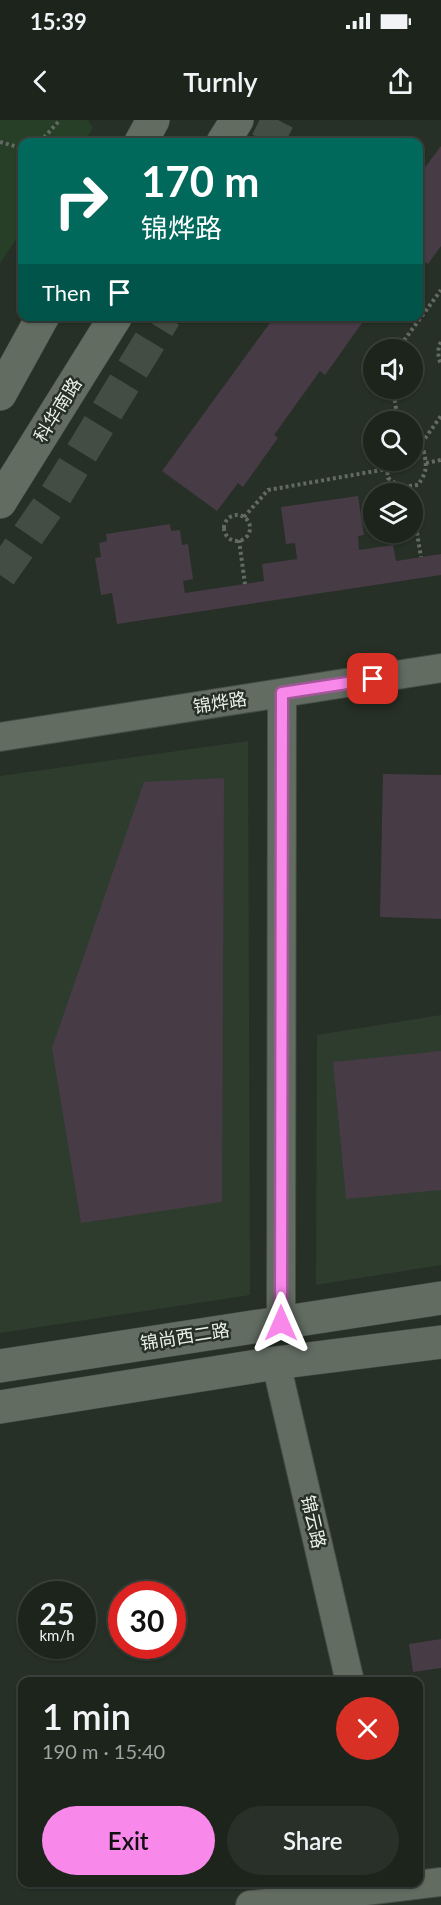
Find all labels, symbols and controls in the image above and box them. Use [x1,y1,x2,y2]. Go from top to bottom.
text: 15:39 [30,8,87,35]
icon: back [24,65,57,98]
text: Turnly [183,65,258,98]
icon: share [384,65,417,98]
text: 170 m [141,156,259,206]
icon: right [42,162,120,240]
text: 锦烨路 [141,211,222,244]
icon: arrive [103,276,136,309]
text: Then [42,279,91,306]
map controls [363,339,423,543]
button: sound [363,339,423,399]
street label: 科华南路 [29,373,86,446]
button: search [363,411,423,471]
button: layers [363,483,423,543]
pin [347,653,398,704]
icon: arrive [356,662,389,695]
street label: 锦烨路 [191,687,248,717]
position arrow [249,1291,313,1355]
street label: 锦尚西二路 [139,1318,231,1354]
street label: 锦云路 [297,1493,331,1551]
speed limit sign: 30 [108,1581,186,1659]
text: 25 [40,1595,74,1631]
text: km/h [39,1626,75,1644]
text: 1 min [42,1694,131,1738]
button: close [336,1697,399,1760]
text: 190 m · 15:40 [42,1739,165,1763]
button: Exit [42,1806,215,1875]
button: Share [227,1806,399,1875]

